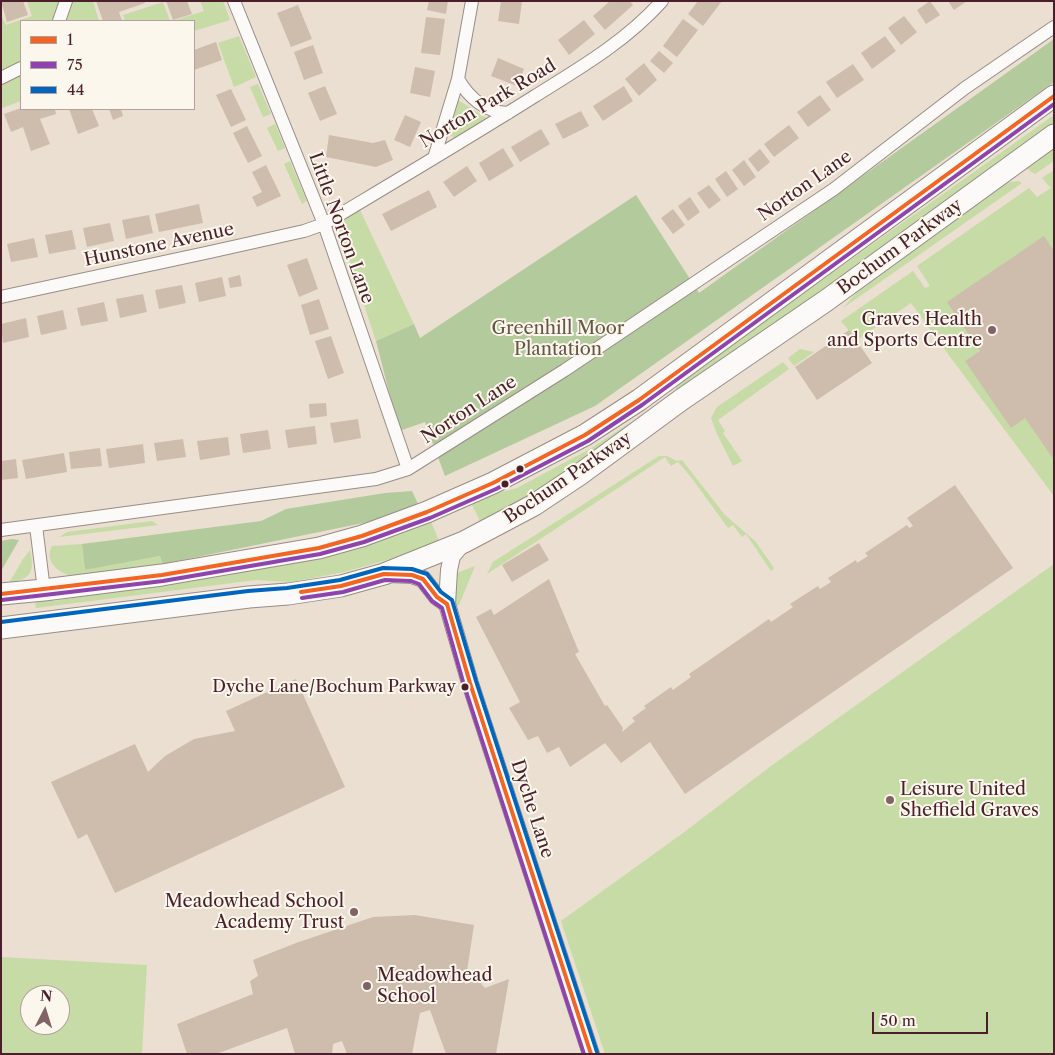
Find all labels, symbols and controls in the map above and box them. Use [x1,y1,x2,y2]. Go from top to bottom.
legend [20,20,195,110]
text: 1 [67,30,73,49]
text: 75 [67,55,83,74]
street label: Norton Park Road [416,55,560,153]
text: 44 [67,80,84,99]
street label: Norton Lane [754,146,856,226]
street label: Little Norton Lane [304,149,378,307]
street label: Bochum Parkway [833,194,967,300]
street label: Hunstone Avenue [82,219,236,271]
place label: Graves Health and Sports Centre [827,309,982,352]
park label: Greenhill Moor Plantation [492,318,624,360]
marker: Graves Health and Sports Centre [986,324,998,336]
street label: Norton Lane [417,371,521,449]
street label: Bochum Parkway [500,427,636,529]
unlabelled marker [515,464,525,474]
unlabelled marker [500,479,510,489]
place label: Dyche Lane/Bochum Parkway [212,677,456,697]
marker: Dyche Lane/Bochum Parkway [460,682,470,692]
street label: Dyche Lane [506,757,558,861]
place label: Leisure United Sheffield Graves [900,779,1039,822]
marker: Leisure United Sheffield Graves [884,794,896,806]
place label: Meadowhead School Academy Trust [165,891,344,934]
marker: Meadowhead School Academy Trust [348,906,360,918]
place label: Meadowhead School [377,965,492,1008]
marker: Meadowhead School [361,980,373,992]
north arrow [20,985,70,1035]
text: N [39,987,53,1006]
scale bar [875,1002,991,1034]
text: 50 m [880,1011,916,1030]

